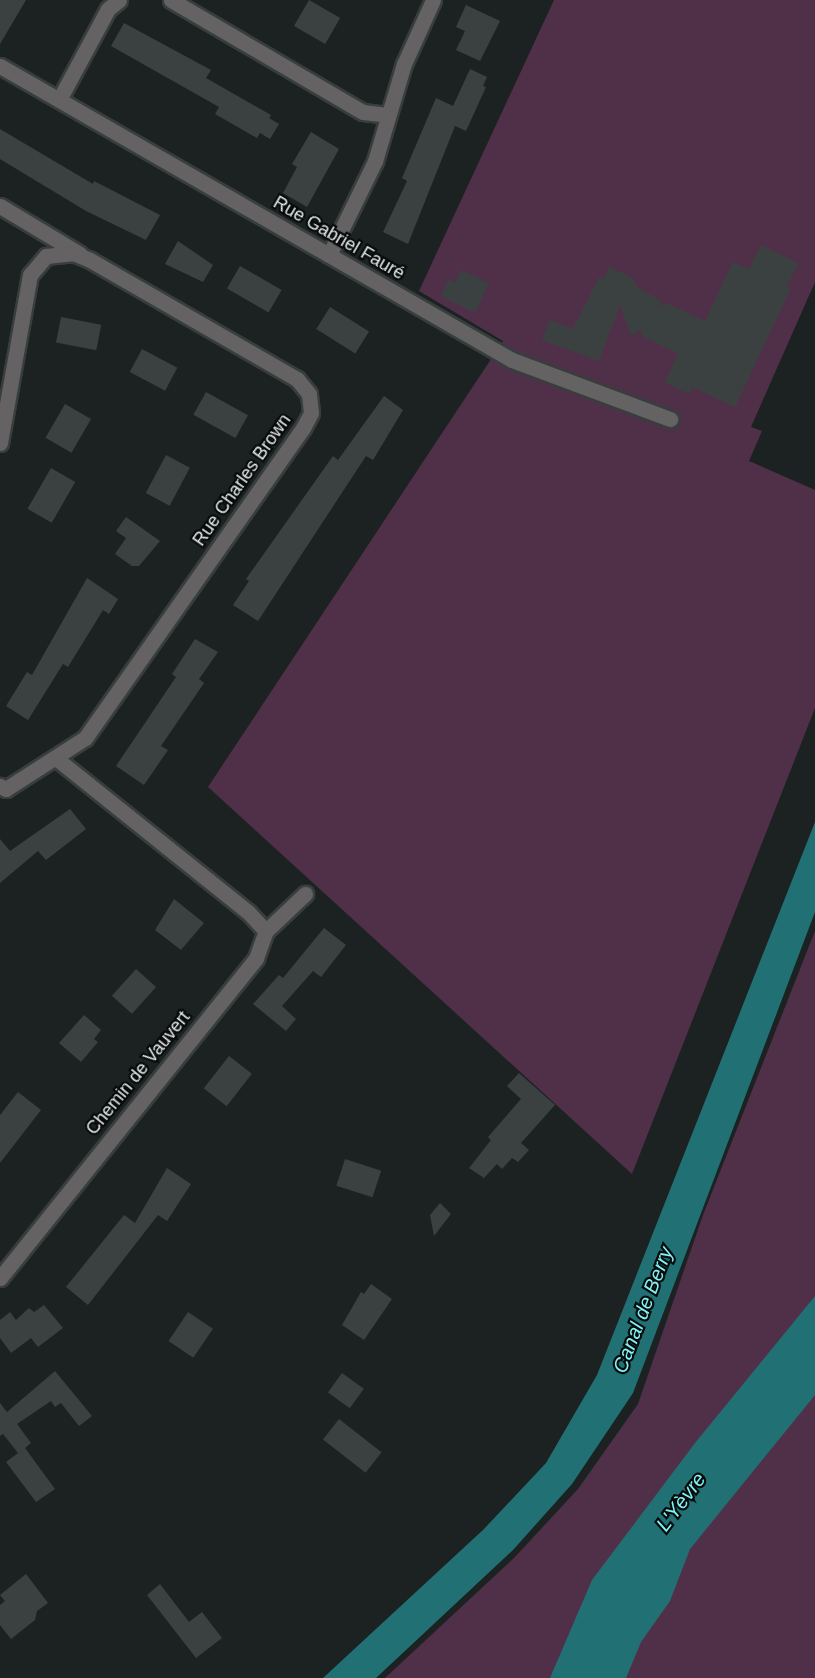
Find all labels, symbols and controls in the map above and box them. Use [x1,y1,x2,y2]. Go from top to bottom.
street label: Rue Gabriel Fauré [269,192,409,284]
street label: Rue Charles Brown [188,410,296,550]
street label: Chemin de Vauvert [82,1007,194,1139]
water label: Canal de Berry [608,1243,678,1377]
water label: L'Yèvre [651,1468,711,1536]

